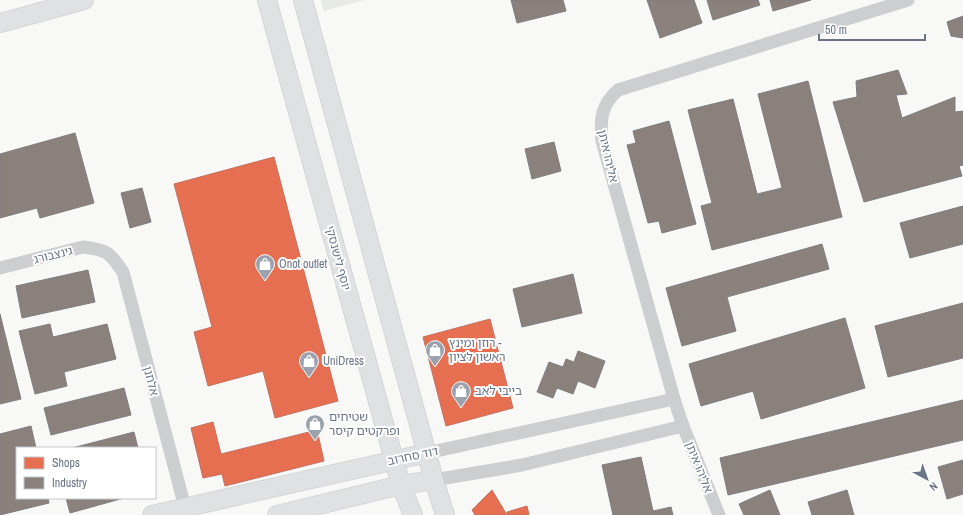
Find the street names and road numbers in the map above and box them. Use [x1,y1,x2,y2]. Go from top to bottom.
street label: אליהו איתן [594,128,622,184]
street label: יוסף לישנסקי [322,224,354,292]
street label: גינצבורג [32,242,75,268]
street label: אלחנן [139,364,163,398]
street label: אליהו איתן [682,439,717,495]
street label: דוד סחרוב [386,443,440,469]

